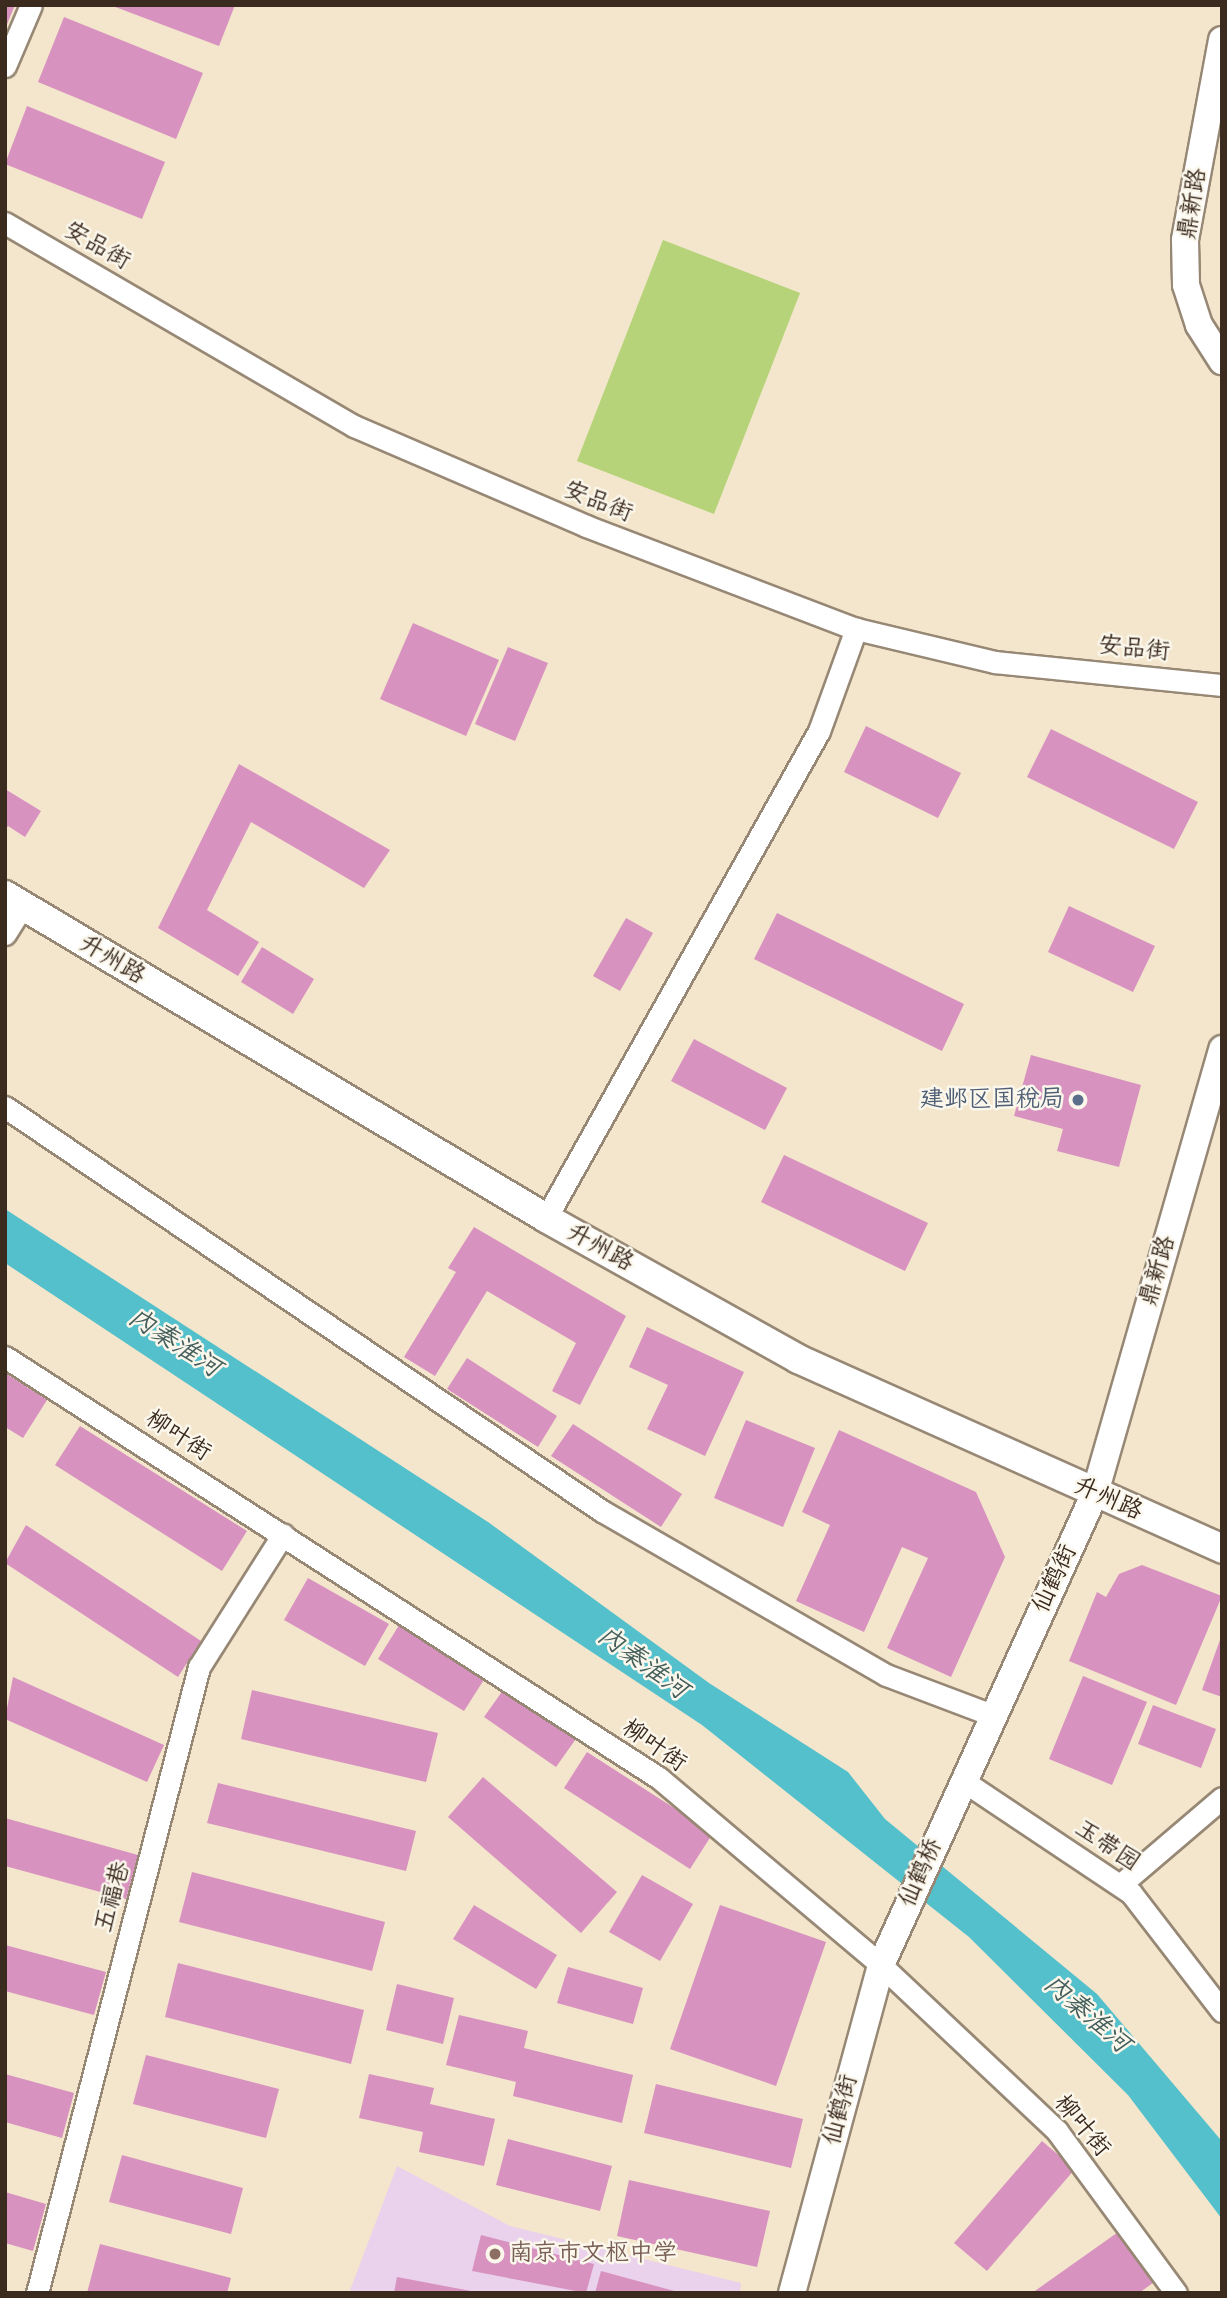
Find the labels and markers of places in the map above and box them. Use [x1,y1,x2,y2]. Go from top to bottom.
place label: 建邺区国税局 [920,1086,1064,1114]
marker: 建邺区国税局 [1070,1092,1086,1108]
place label: 南京市文枢中学 [509,2240,677,2268]
marker: 南京市文枢中学 [487,2246,503,2262]

